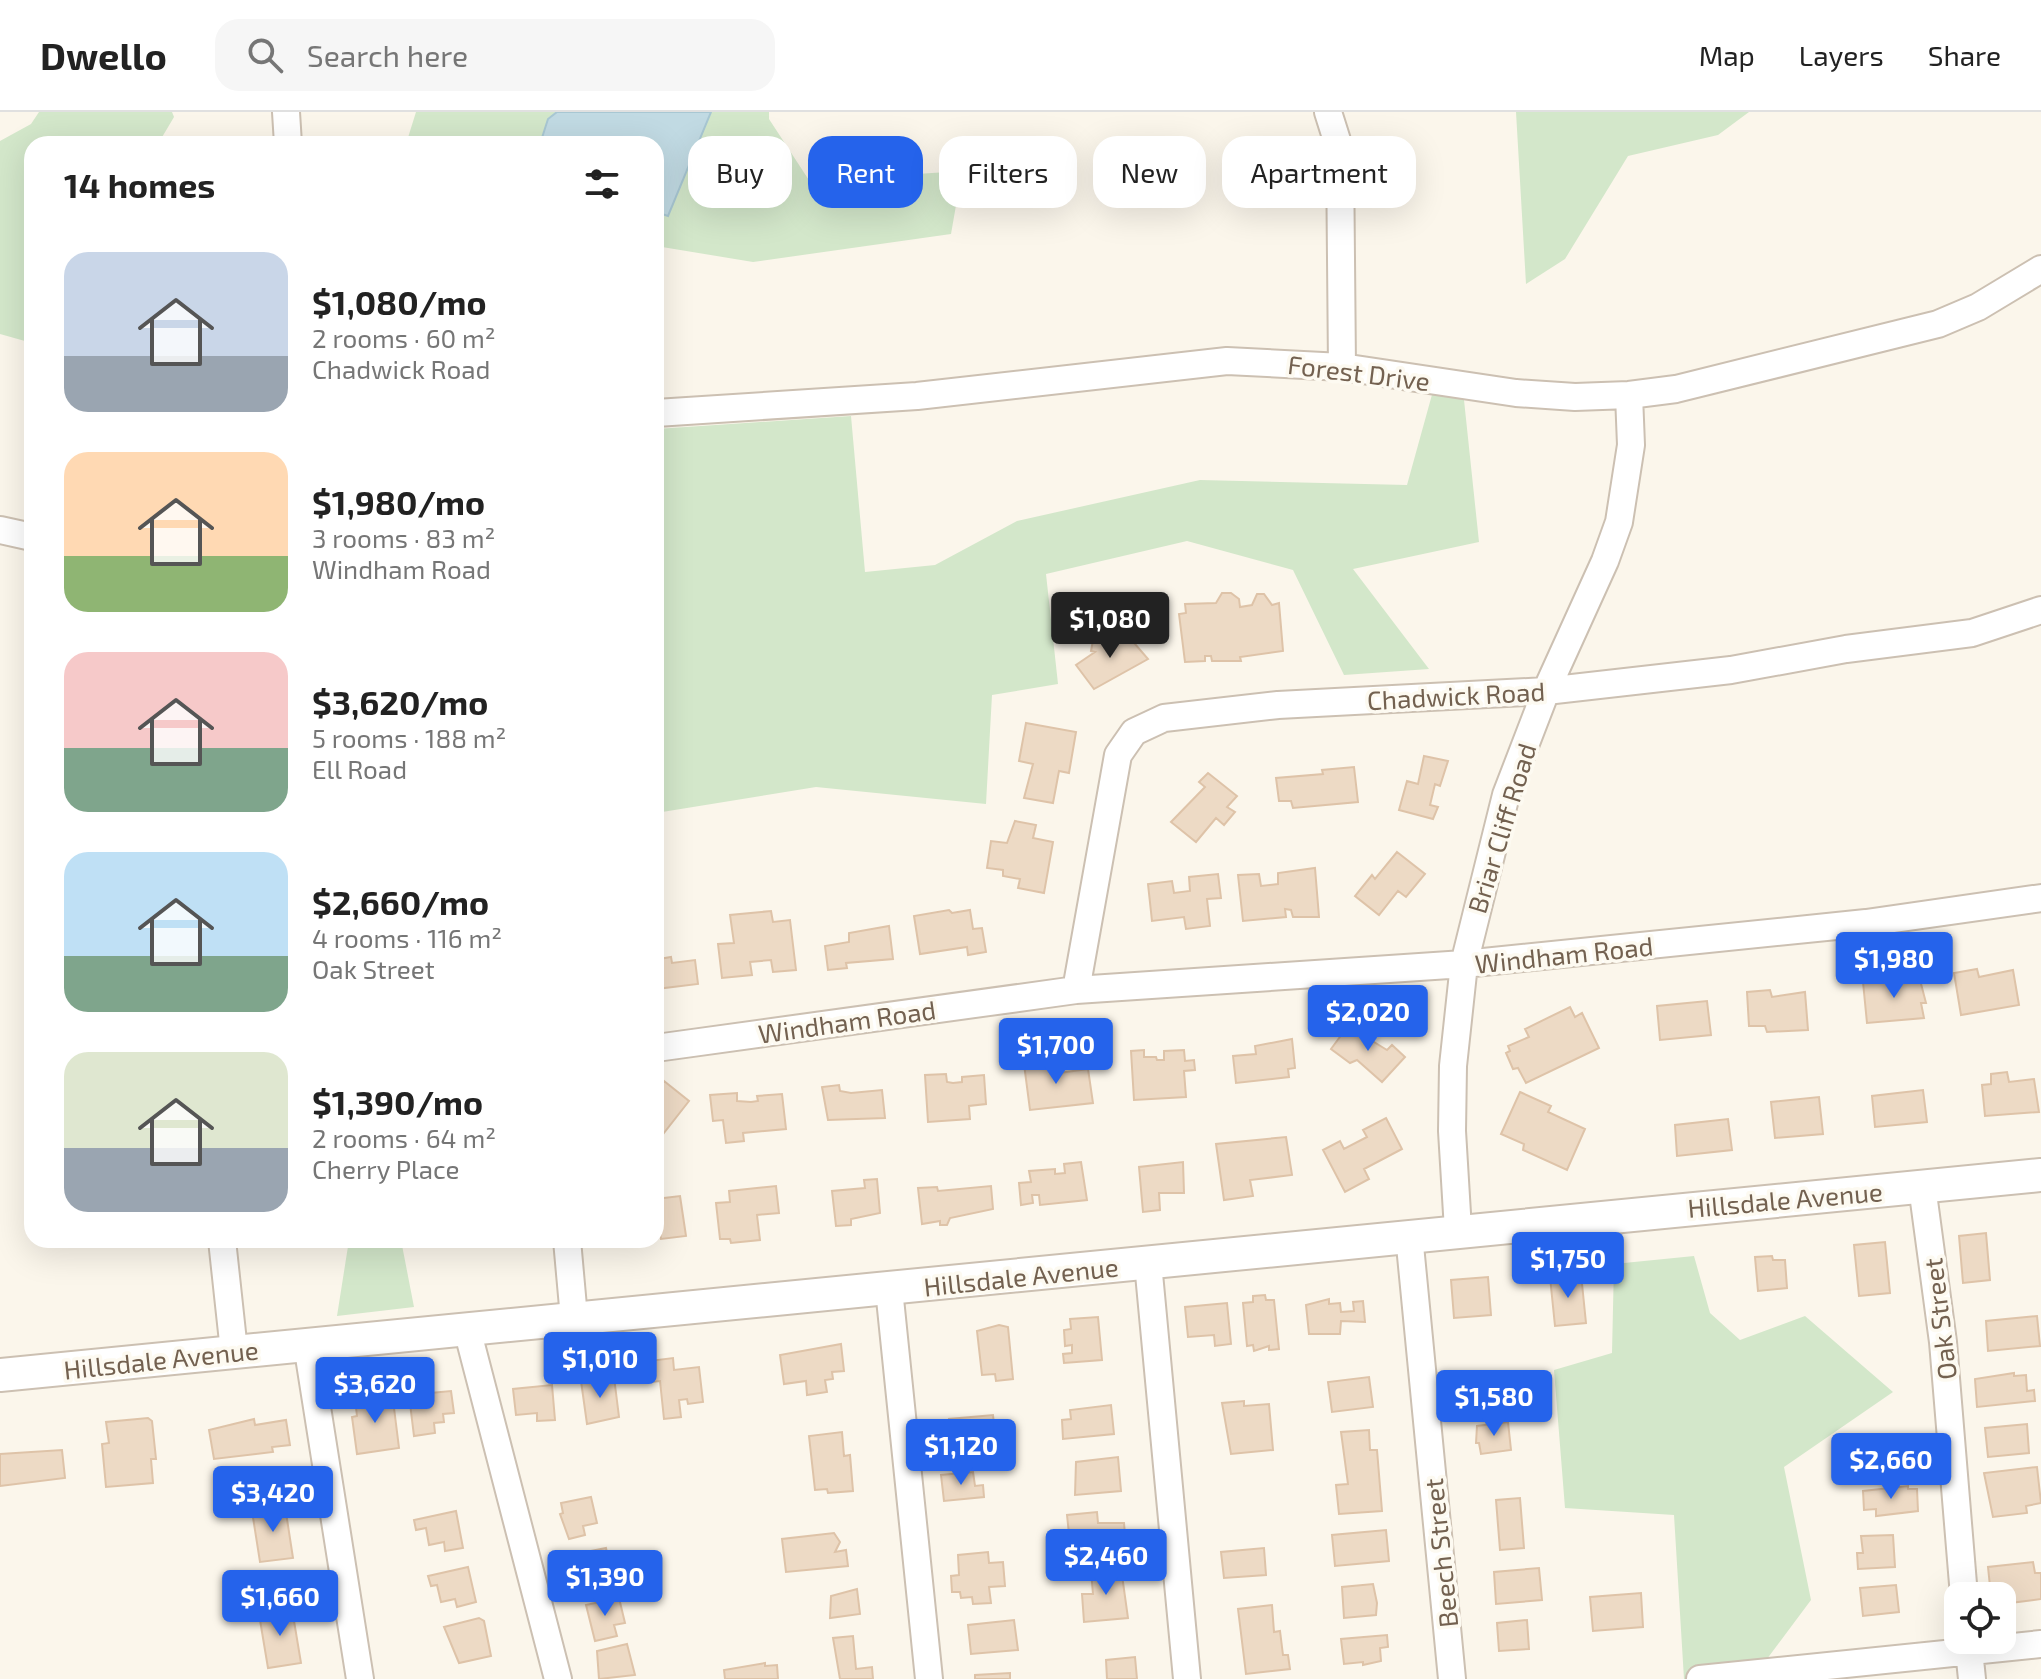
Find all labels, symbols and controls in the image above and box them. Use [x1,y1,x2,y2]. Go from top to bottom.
search box [215,19,775,91]
text: Dwello [40,32,167,78]
icon: search [243,33,287,77]
text: Search here [307,37,468,73]
text: Map [1699,38,1755,72]
text: Layers [1799,38,1884,72]
text: Share [1928,38,2001,72]
chip: Buy [688,136,792,208]
chip: Rent [808,136,923,208]
chip: Filters [939,136,1077,208]
chip: New [1093,136,1206,208]
chip: Apartment [1222,136,1416,208]
icon: filters [580,162,624,206]
text: 14 homes [64,164,215,205]
text: $1,080/mo [312,281,486,322]
icon: home [128,284,224,380]
text: 2 rooms · 60 m² [312,322,496,353]
street label: Forest Drive [1286,348,1432,396]
text: Chadwick Road [312,353,490,384]
text: $1,980/mo [312,481,485,522]
icon: home [128,484,224,580]
text: 3 rooms · 83 m² [312,522,495,553]
text: Windham Road [312,553,491,584]
pin: $1,080 [1045,592,1175,660]
text: $1,080 [1069,602,1151,633]
street label: Chadwick Road [1366,675,1546,715]
text: $3,620/mo [312,681,488,722]
icon: home [128,684,224,780]
text: 5 rooms · 188 m² [312,722,506,753]
street label: Briar Cliff Road [1460,739,1542,917]
text: Ell Road [312,753,407,784]
text: $2,660/mo [312,881,489,922]
icon: home [128,884,224,980]
text: 4 rooms · 116 m² [312,922,502,953]
street label: Windham Road [1473,929,1655,979]
pin: $1,980 [1829,932,1959,1000]
text: $1,980 [1854,942,1934,973]
text: Oak Street [312,953,435,984]
pin: $2,020 [1303,985,1433,1053]
street label: Windham Road [756,993,938,1049]
text: $2,020 [1326,995,1410,1026]
pin: $1,700 [991,1018,1121,1086]
text: $1,700 [1017,1028,1095,1059]
text: $1,390/mo [312,1081,483,1122]
icon: home [128,1084,224,1180]
text: 2 rooms · 64 m² [312,1122,496,1153]
text: Cherry Place [312,1153,460,1184]
street label: Hillsdale Avenue [1686,1175,1884,1223]
pin: $1,750 [1503,1232,1633,1300]
text: $1,750 [1530,1242,1606,1273]
street label: Hillsdale Avenue [922,1250,1120,1302]
street label: Oak Street [1916,1256,1962,1382]
pin: $1,010 [535,1332,665,1400]
street label: Hillsdale Avenue [62,1333,260,1385]
text: $1,010 [562,1342,638,1373]
pin: $3,620 [310,1357,440,1425]
text: $3,620 [334,1367,416,1398]
pin: $1,580 [1429,1370,1559,1438]
text: $1,580 [1454,1380,1534,1411]
pin: $1,120 [896,1419,1026,1487]
text: $1,120 [924,1429,998,1460]
pin: $2,660 [1826,1433,1956,1501]
text: $2,660 [1849,1443,1933,1474]
pin: $3,420 [208,1466,338,1534]
text: $3,420 [231,1476,315,1507]
street label: Beech Street [1417,1477,1463,1629]
pin: $2,460 [1041,1529,1171,1597]
text: $2,460 [1064,1539,1148,1570]
pin: $1,390 [540,1550,670,1618]
text: $1,390 [565,1560,645,1591]
pin: $1,660 [215,1570,345,1638]
text: $1,660 [240,1580,320,1611]
map controls [1944,1582,2016,1654]
button: locate [1944,1582,2016,1654]

